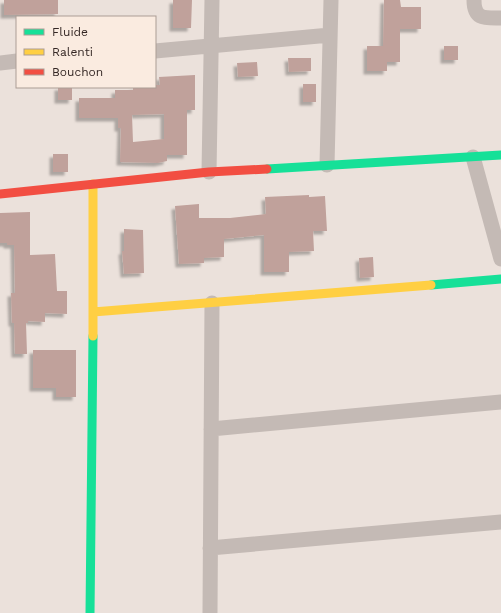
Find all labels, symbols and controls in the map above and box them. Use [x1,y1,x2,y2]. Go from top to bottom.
legend [16,16,156,88]
text: Fluide [52,25,88,39]
text: Ralenti [52,45,93,59]
text: Bouchon [52,65,103,79]

